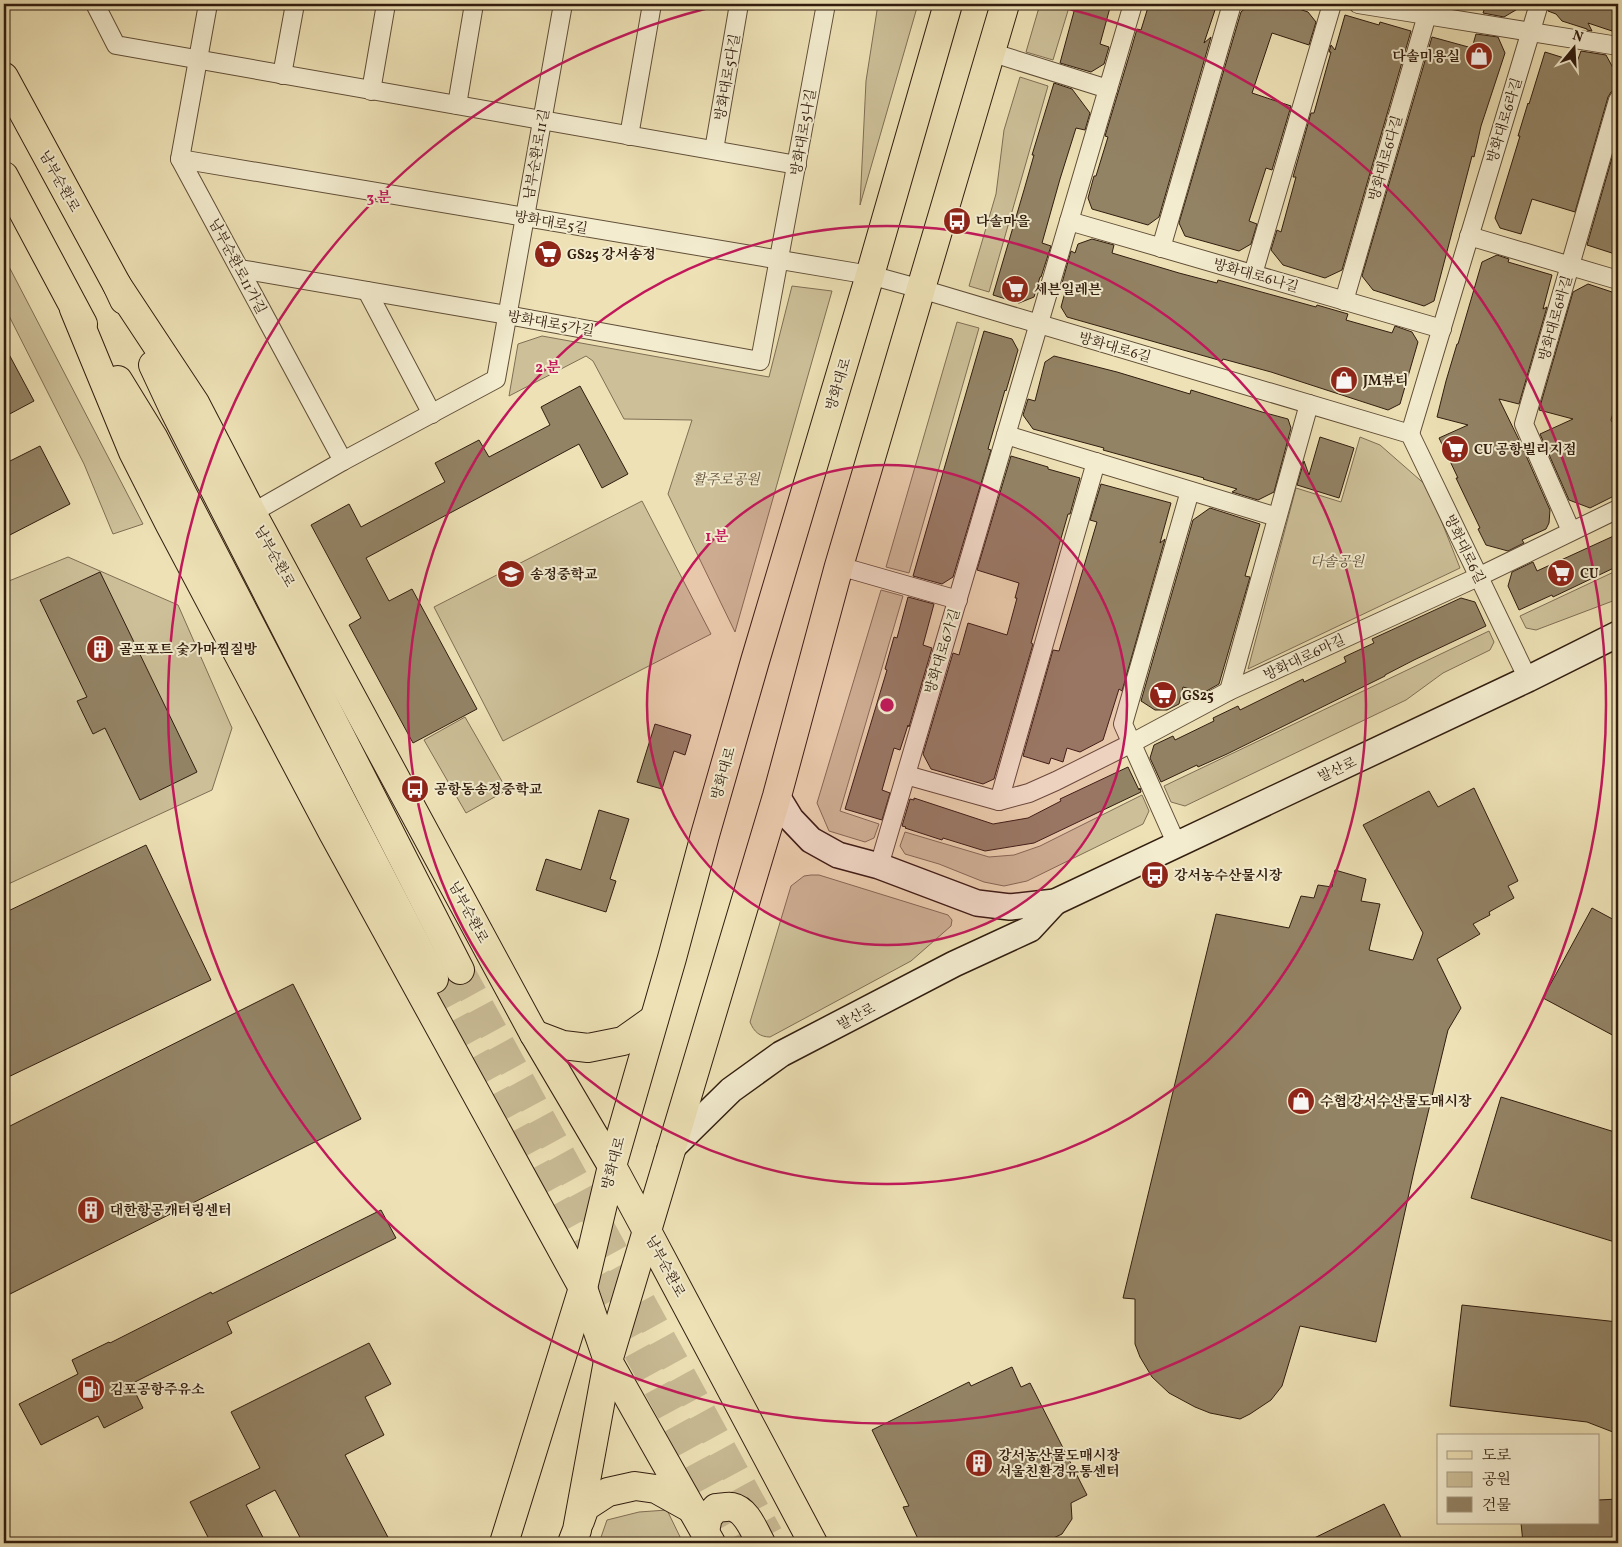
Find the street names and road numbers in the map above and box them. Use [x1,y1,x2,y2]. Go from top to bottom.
street label: 방화대로5다길 [711,32,745,122]
street label: 방화대로6라길 [1483,75,1527,165]
street label: 방화대로5나길 [787,87,821,177]
street label: 남부순환로11길 [520,107,555,201]
street label: 방화대로6다길 [1365,113,1408,203]
street label: 남부순환로 [34,148,84,216]
street label: 방화대로5길 [512,208,589,239]
street label: 남부순환로11가길 [204,216,270,318]
street label: 방화대로6나길 [1211,255,1301,298]
street label: 방화대로6바길 [1535,273,1578,363]
street label: 방화대로5가길 [506,307,596,341]
street label: 방화대로6길 [1076,329,1153,368]
street label: 방화대로 [822,355,857,413]
street label: 방화대로6길 [1439,512,1489,587]
street label: 남부순환로 [249,523,299,591]
street label: 방화대로6가길 [921,606,965,696]
street label: 방화대로6마길 [1261,631,1349,686]
street label: 방화대로 [708,744,741,802]
street label: 발산로 [1315,753,1360,788]
street label: 남부순환로 [443,878,492,947]
street label: 발산로 [834,999,879,1035]
street label: 방화대로 [598,1134,631,1192]
street label: 남부순환로 [640,1232,689,1301]

